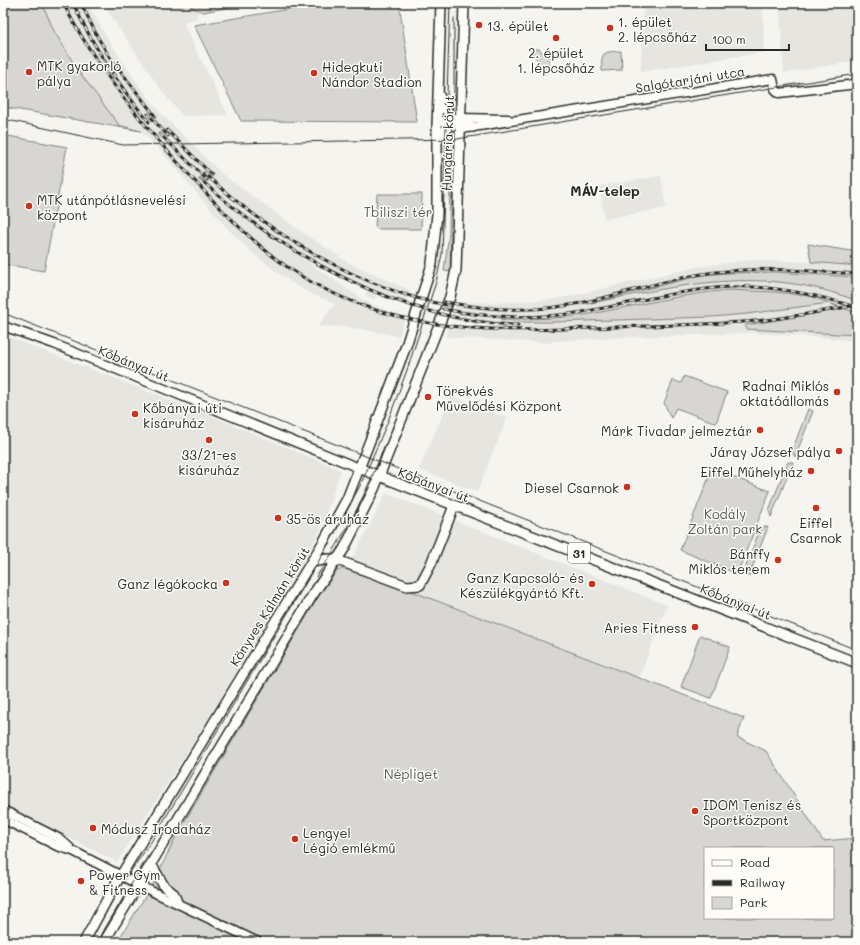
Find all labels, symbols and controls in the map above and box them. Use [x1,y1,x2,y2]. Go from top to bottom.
place label: 1. épület 2. lépcsőház [618,13,697,45]
place label: 13. épület [487,17,549,34]
marker: 13. épület [474,20,484,30]
marker: 1. épület 2. lépcsőház [605,23,615,33]
scale bar [706,26,789,52]
text: 100 m [712,31,746,47]
marker: 2. épület 1. lépcsőház [551,33,561,43]
place label: 2. épület 1. lépcsőház [517,44,595,76]
place label: MTK gyakorló pálya [37,57,121,89]
place label: Hidegkuti Nándor Stadion [322,58,422,90]
street label: Salgótarjáni utca [634,62,746,96]
marker: MTK gyakorló pálya [24,67,34,77]
marker: Hidegkuti Nándor Stadion [309,68,319,78]
street label: Hungária körút [437,94,457,191]
district label: MÁV-telep [570,181,640,200]
place label: MTK utánpótlásnevelési központ [37,191,186,223]
marker: MTK utánpótlásnevelési központ [24,201,34,211]
park label: Tbiliszi tér [364,203,432,220]
street label: Kőbányai út [96,341,172,385]
place label: Radnai Miklós oktatóállomás [740,377,829,409]
place label: Törekvés Művelődési Központ [436,382,562,414]
marker: Radnai Miklós oktatóállomás [832,387,842,397]
marker: Törekvés Művelődési Központ [423,392,433,402]
place label: Kőbányai úti kisáruház [143,399,222,431]
marker: Kőbányai úti kisáruház [130,409,140,419]
place label: Márk Tivadar jelmeztár [601,422,752,439]
marker: Márk Tivadar jelmeztár [755,425,765,435]
marker: 33/21-es kisáruház [204,435,214,445]
place label: Járay József pálya [710,443,831,460]
place label: 33/21-es kisáruház [178,446,240,478]
marker: Járay József pálya [834,446,844,456]
street label: Kőbányai út [396,463,472,505]
place label: Eiffel Műhelyház [700,463,803,480]
marker: Eiffel Műhelyház [806,466,816,476]
place label: Diesel Csarnok [524,479,619,496]
marker: Diesel Csarnok [622,482,632,492]
marker: Eiffel Csarnok [811,503,821,513]
park label: Kodály Zoltán park [688,505,762,537]
place label: 35-ös áruház [286,510,369,527]
marker: 35-ös áruház [273,513,283,523]
place label: Eiffel Csarnok [790,514,842,546]
street label: Könyves Kálmán körút [225,543,313,669]
road number: 31 [568,543,590,563]
place label: Bánffy Miklós terem [689,545,770,577]
marker: Bánffy Miklós terem [773,555,783,565]
place label: Ganz Kapcsoló- és Készülékgyártó Kft. [460,569,584,601]
place label: Ganz légókocka [118,575,218,592]
marker: Ganz légókocka [221,578,231,588]
marker: Ganz Kapcsoló- és Készülékgyártó Kft. [587,579,597,589]
street label: Kőbányai út [698,579,774,623]
place label: Aries Fitness [604,619,687,636]
marker: Aries Fitness [690,622,700,632]
park label: Népliget [384,765,438,782]
place label: IDOM Tenisz és Sportközpont [703,796,801,828]
marker: IDOM Tenisz és Sportközpont [690,806,700,816]
place label: Módusz Irodaház [101,820,211,837]
marker: Módusz Irodaház [88,823,98,833]
place label: Lengyel Légió emlékmű [303,824,396,856]
marker: Lengyel Légió emlékmű [290,834,300,844]
legend [704,847,834,919]
text: Road [740,854,770,870]
place label: Power Gym & Fitness [89,866,160,898]
text: Railway [740,874,785,890]
marker: Power Gym & Fitness [76,876,86,886]
text: Park [740,894,767,910]

